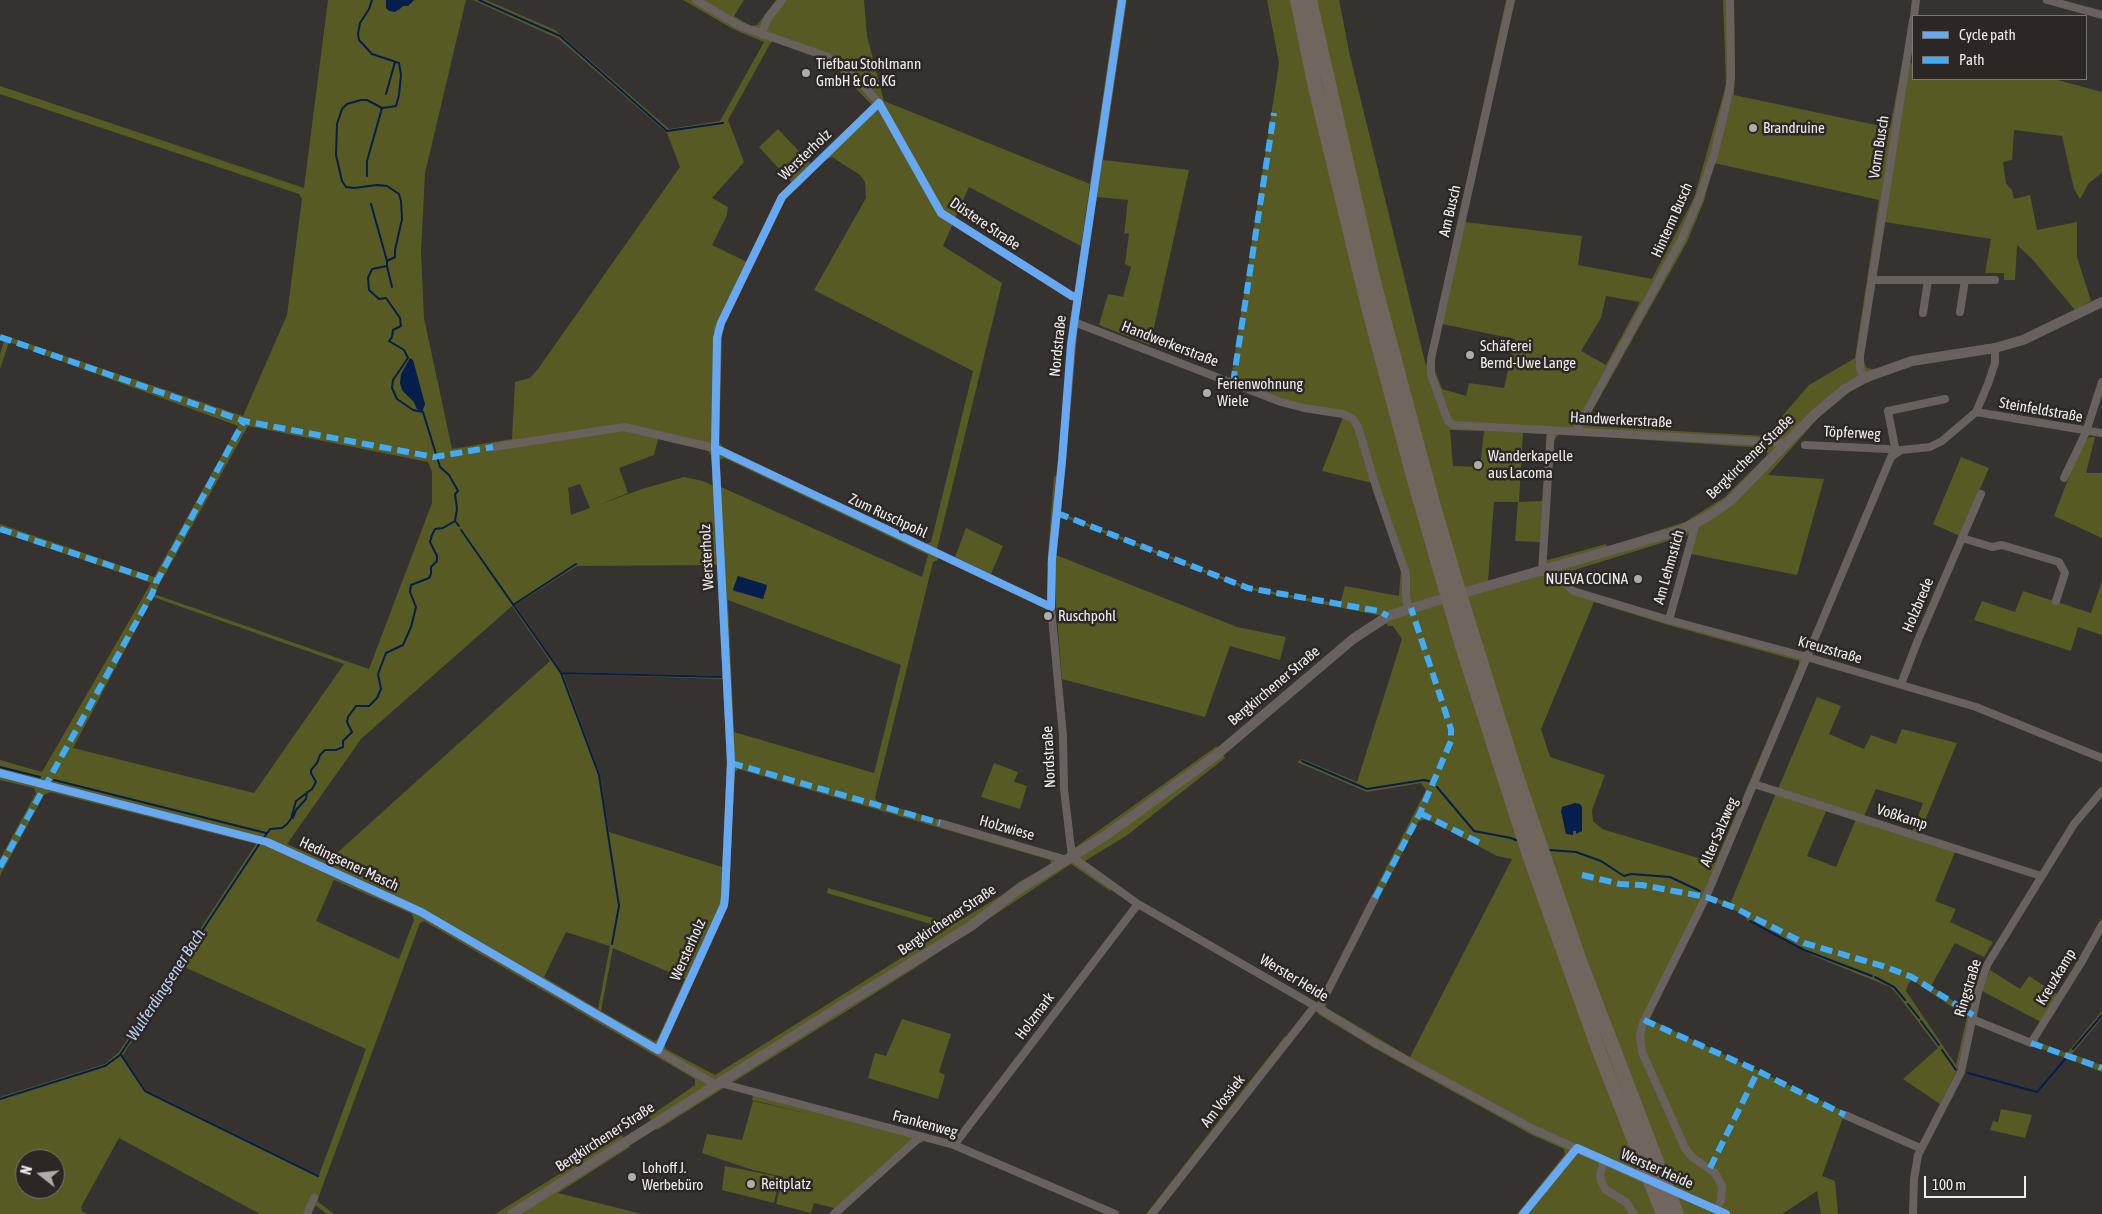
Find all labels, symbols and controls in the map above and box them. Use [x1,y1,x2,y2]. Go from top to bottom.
legend [1912,15,2087,80]
text: Cycle path [1959,26,2016,43]
text: Path [1959,51,1985,68]
place label: Tiefbau Stohlmann GmbH & Co. KG [816,55,921,90]
marker: Tiefbau Stohlmann GmbH & Co. KG [800,67,812,79]
street label: Vorm Busch [1865,114,1893,180]
place label: Brandruine [1763,119,1825,137]
marker: Brandruine [1747,122,1759,134]
street label: Wersterholz [775,126,835,184]
street label: Hinterm Busch [1647,180,1697,260]
street label: Am Busch [1435,183,1465,239]
street label: Düstere Straße [946,194,1024,254]
street label: Nordstraße [1046,314,1070,378]
street label: Handwerkerstraße [1119,317,1221,371]
place label: Schäferei Bernd-Uwe Lange [1480,337,1576,372]
marker: Schäferei Bernd-Uwe Lange [1464,349,1476,361]
place label: Ferienwohnung Wiele [1217,375,1303,410]
marker: Ferienwohnung Wiele [1201,387,1213,399]
street label: Steinfeldstraße [1998,394,2084,426]
street label: Handwerkerstraße [1569,408,1673,432]
street label: Bergkirchener Straße [1703,411,1797,503]
street label: Töpferweg [1823,423,1881,443]
place label: Wanderkapelle aus Lacoma [1488,447,1573,482]
marker: Wanderkapelle aus Lacoma [1472,459,1484,471]
street label: Zum Ruschpohl [846,490,930,542]
street label: Wersterholz [696,524,718,590]
street label: Am Lehmstich [1650,528,1688,606]
place label: NUEVA COCINA [1545,570,1628,588]
marker: NUEVA COCINA [1632,573,1644,585]
street label: Holzbrede [1899,575,1937,635]
place label: Ruschpohl [1058,607,1116,625]
marker: Ruschpohl [1042,610,1054,622]
street label: Kreuzstraße [1796,632,1864,668]
street label: Bergkirchener Straße [1224,642,1324,730]
street label: Nordstraße [1038,726,1060,788]
street label: Alter Salzweg [1696,795,1742,869]
street label: Voßkamp [1874,800,1930,834]
street label: Holzwiese [977,812,1037,844]
street label: Hedingsener Masch [296,833,402,895]
street label: Bergkirchener Straße [895,881,999,959]
street label: Wersterholz [666,916,710,984]
water label: Wulferdingsener Bach [123,926,209,1044]
street label: Kreuzkamp [2032,945,2080,1009]
street label: Werster Heide [1256,950,1332,1006]
street label: Ringstraße [1951,957,1985,1019]
street label: Holzmark [1012,989,1058,1043]
street label: Am Vossiek [1197,1071,1249,1131]
street label: Bergkirchener Straße [552,1098,658,1176]
street label: Frankenweg [891,1107,959,1141]
street label: Werster Heide [1618,1145,1696,1193]
north arrow [15,1149,65,1199]
place label: Lohoff J. Werbebüro [642,1159,703,1194]
text: N [18,1164,35,1176]
scale bar [1927,1166,2030,1198]
marker: Lohoff J. Werbebüro [626,1171,638,1183]
place label: Reitplatz [761,1175,811,1193]
text: 100 m [1932,1176,1966,1193]
marker: Reitplatz [745,1178,757,1190]

